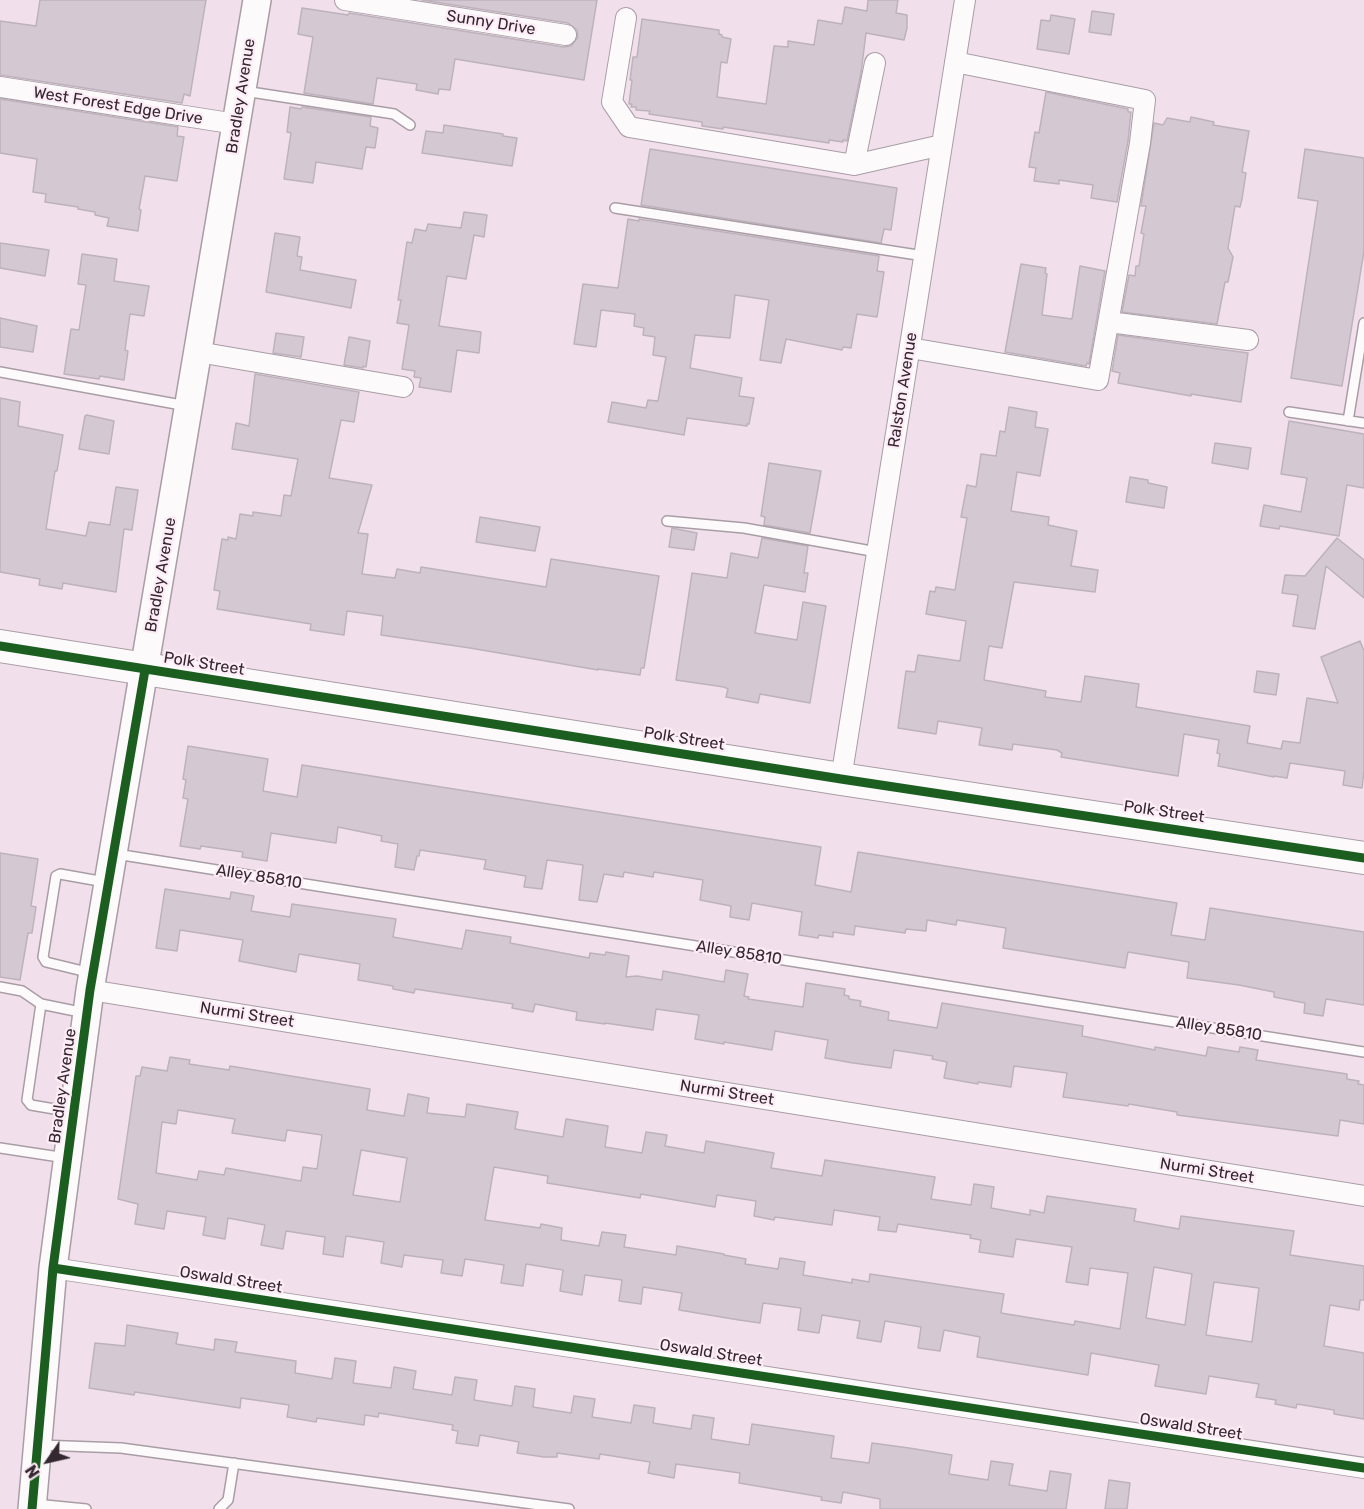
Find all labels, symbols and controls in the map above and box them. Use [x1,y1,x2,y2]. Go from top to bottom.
street label: Sunny Drive [445,6,537,40]
street label: Bradley Avenue [222,37,260,155]
street label: West Forest Edge Drive [32,83,204,129]
street label: Ralston Avenue [884,331,922,449]
street label: Bradley Avenue [141,516,181,634]
street label: Polk Street [162,648,246,680]
street label: Polk Street [642,723,726,755]
street label: Polk Street [1122,797,1206,827]
street label: Alley 85810 [215,861,303,893]
street label: Alley 85810 [695,937,783,969]
street label: Nurmi Street [199,998,295,1032]
street label: Alley 85810 [1175,1013,1263,1045]
street label: Bradley Avenue [45,1027,81,1145]
street label: Nurmi Street [679,1076,775,1110]
street label: Nurmi Street [1159,1154,1255,1188]
street label: Oswald Street [178,1262,284,1298]
street label: Oswald Street [658,1335,764,1371]
street label: Oswald Street [1138,1409,1244,1445]
north arrow [18,1431,78,1491]
text: N [22,1461,44,1481]

